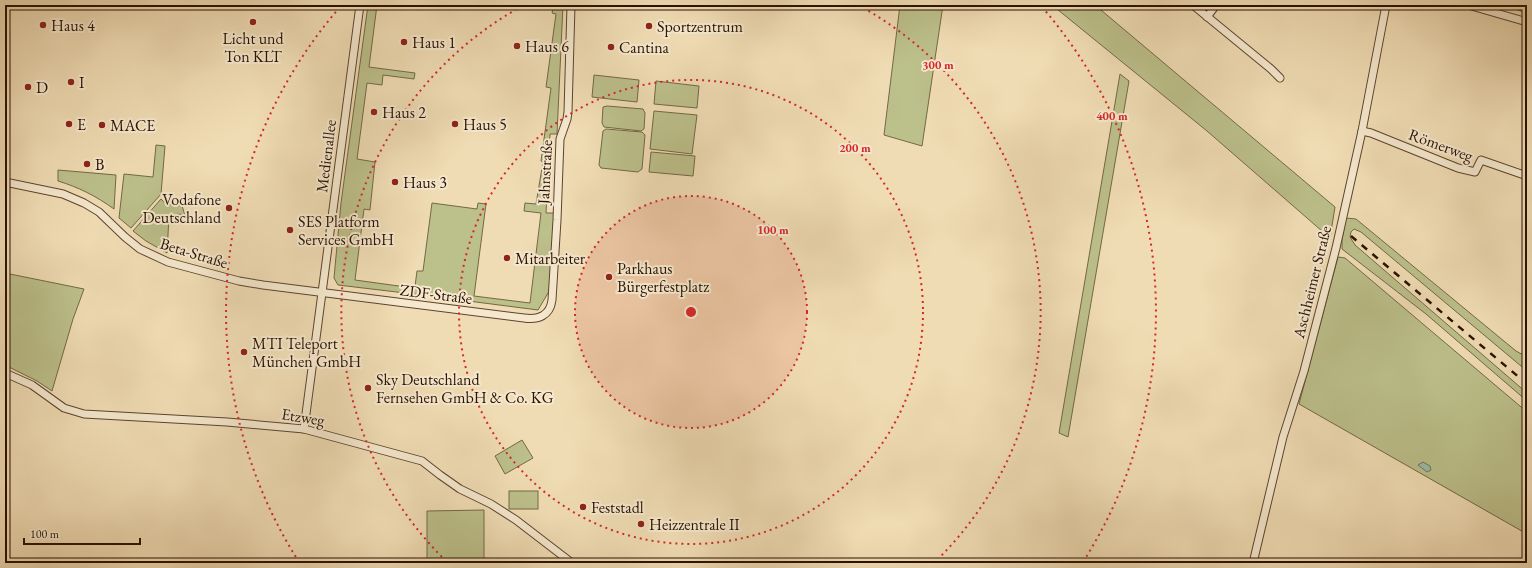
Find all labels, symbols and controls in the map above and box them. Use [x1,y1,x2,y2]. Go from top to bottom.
place label: Haus 4 [51,15,95,36]
place label: Sportzentrum [657,16,744,37]
marker: Licht und Ton KLT [248,17,258,27]
marker: Haus 4 [38,20,48,30]
marker: Sportzentrum [644,21,654,31]
place label: Licht und Ton KLT [222,28,285,67]
place label: Haus 1 [412,32,456,53]
place label: Haus 6 [525,36,569,57]
marker: Haus 1 [399,37,409,47]
place label: Cantina [619,37,670,58]
marker: Haus 6 [512,41,522,51]
marker: Cantina [606,42,616,52]
text: 300 m [922,57,954,73]
place label: I [79,72,85,93]
place label: D [36,77,48,98]
marker: I [66,77,76,87]
marker: D [23,82,33,92]
place label: Haus 2 [382,102,426,123]
marker: Haus 2 [369,107,379,117]
text: 400 m [1096,108,1128,124]
place label: E [77,114,86,135]
place label: Haus 5 [463,114,507,135]
place label: MACE [110,115,155,136]
street label: Medienallee [311,118,341,194]
marker: E [64,119,74,129]
marker: Haus 5 [450,119,460,129]
marker: MACE [97,120,107,130]
street label: Römerweg [1406,124,1477,167]
street label: Jahnstraße [533,139,557,207]
text: 200 m [839,140,871,156]
place label: B [95,154,104,175]
marker: B [82,159,92,169]
place label: Haus 3 [403,172,447,193]
marker: Haus 3 [390,177,400,187]
place label: Vodafone Deutschland [143,189,222,228]
marker: Vodafone Deutschland [224,203,234,213]
place label: SES Platform Services GmbH [298,211,394,250]
text: 100 m [757,222,789,238]
street label: Aschheimer Straße [1288,224,1336,341]
marker: SES Platform Services GmbH [285,225,295,235]
street label: Beta-Straße [157,233,231,273]
place label: Mitarbeiter [515,248,586,269]
marker: Mitarbeiter [502,253,512,263]
place label: Parkhaus Bürgerfestplatz [617,258,709,297]
marker: Parkhaus Bürgerfestplatz [604,272,614,282]
street label: ZDF-Straße [399,279,473,309]
centre of rings [684,305,698,319]
place label: MTI Teleport München GmbH [252,333,361,372]
marker: MTI Teleport München GmbH [239,347,249,357]
place label: Sky Deutschland Fernsehen GmbH & Co. KG [376,369,554,408]
marker: Sky Deutschland Fernsehen GmbH & Co. KG [363,383,373,393]
street label: Etzweg [280,403,327,431]
place label: Feststadl [591,497,644,518]
marker: Feststadl [578,502,588,512]
place label: Heizzentrale II [649,514,740,535]
marker: Heizzentrale II [636,519,646,529]
scale bar [24,520,140,546]
text: 100 m [30,526,60,542]

